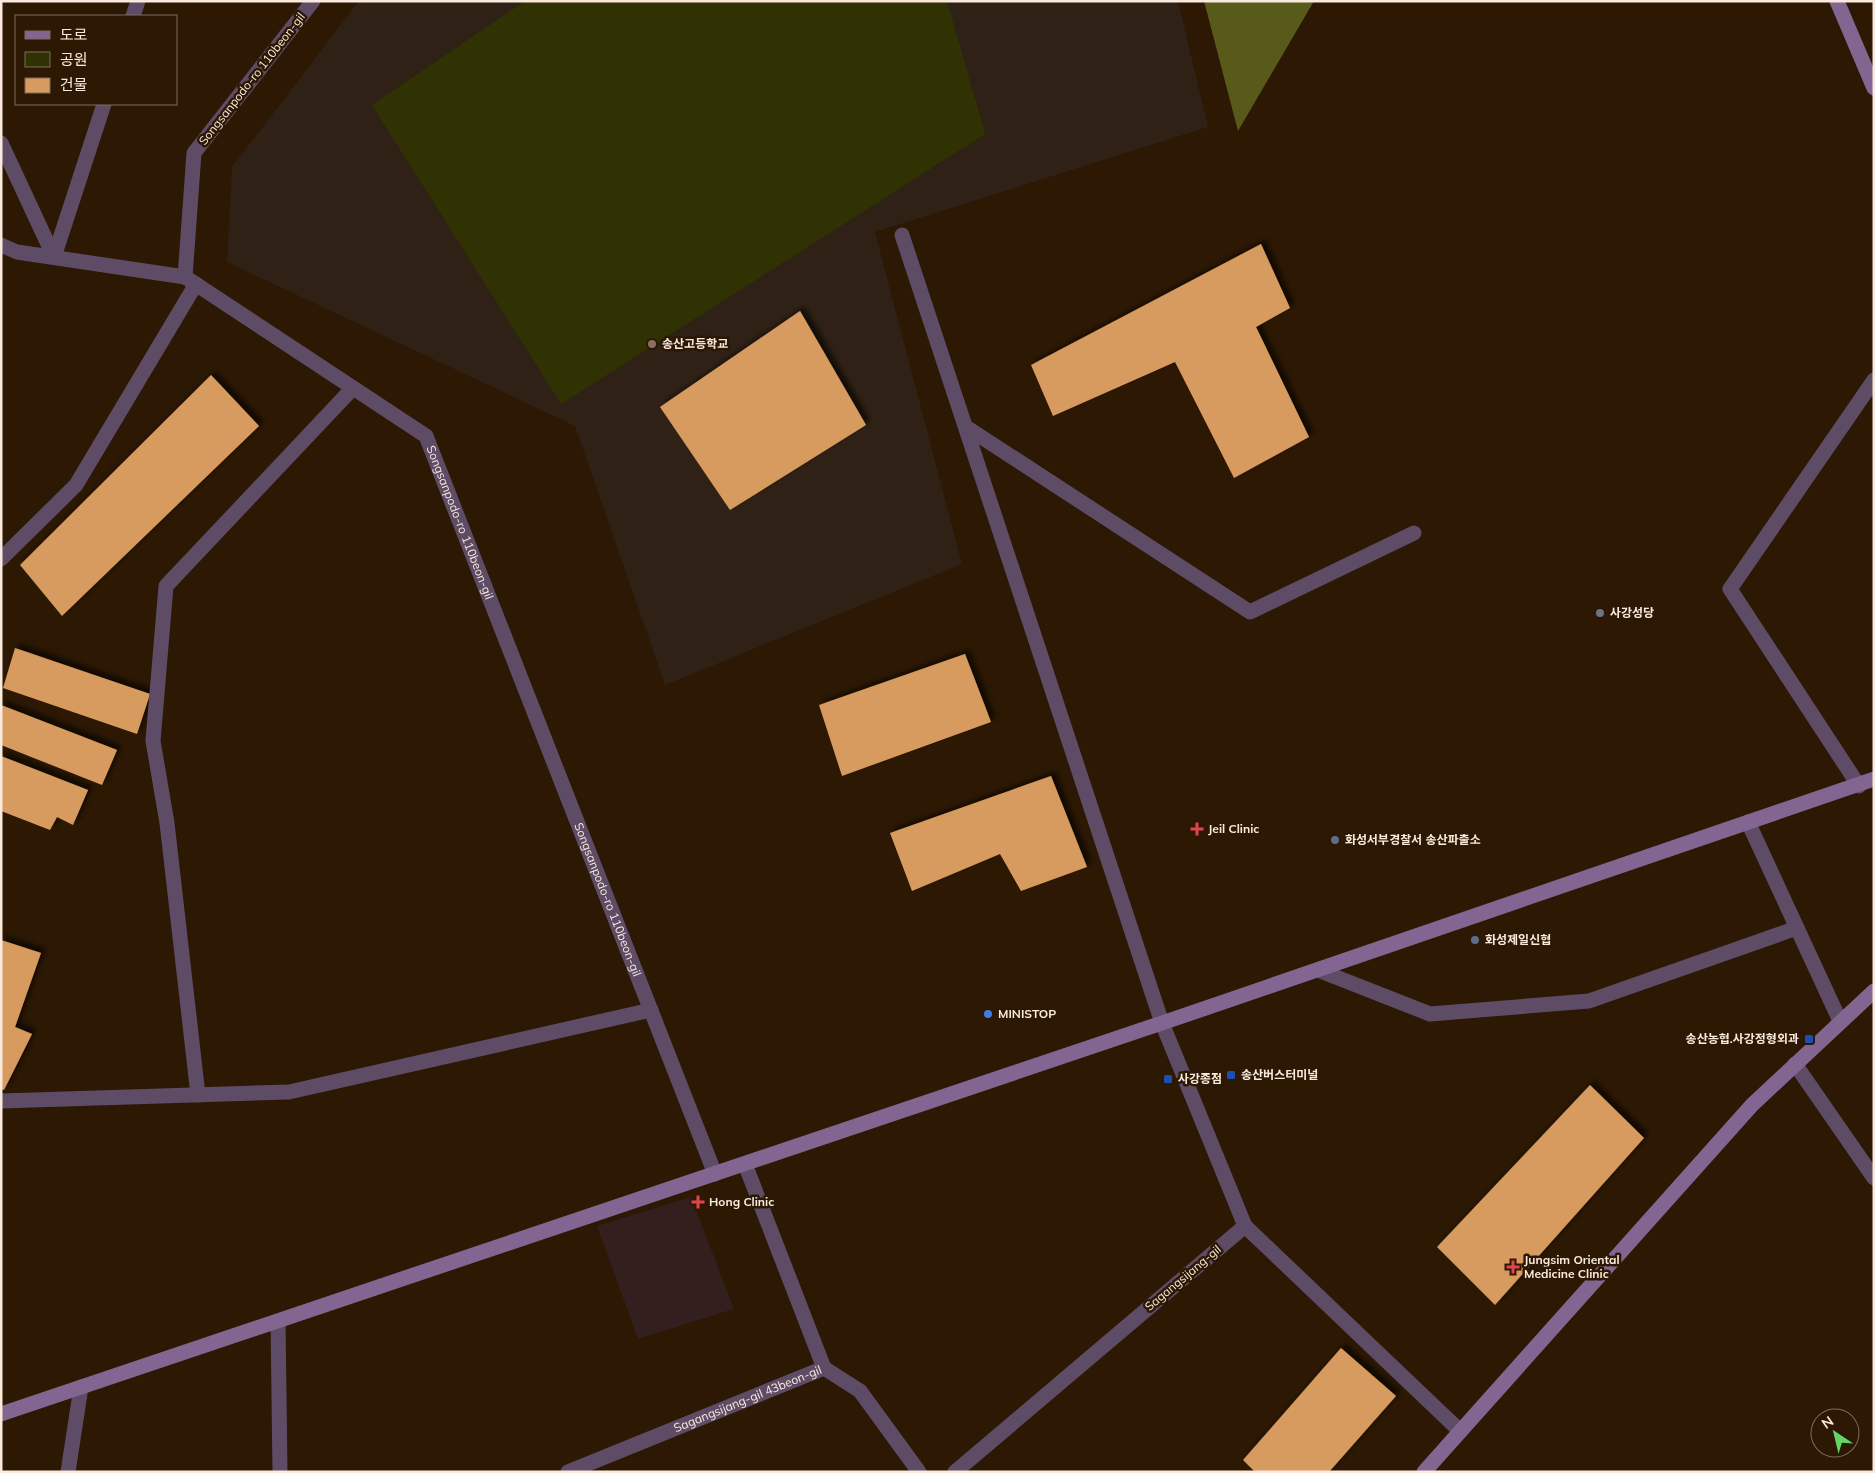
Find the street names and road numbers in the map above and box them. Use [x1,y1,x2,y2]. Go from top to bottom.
street label: Songsanpodo-ro 110beon-gil [195,9,308,148]
street label: Songsanpodo-ro 110beon-gil [423,443,497,601]
street label: Songsanpodo-ro 110beon-gil [571,820,645,979]
street label: Sagangsijang-gil [1142,1241,1224,1314]
street label: Sagangsijang-gil 43beon-gil [671,1362,824,1435]

